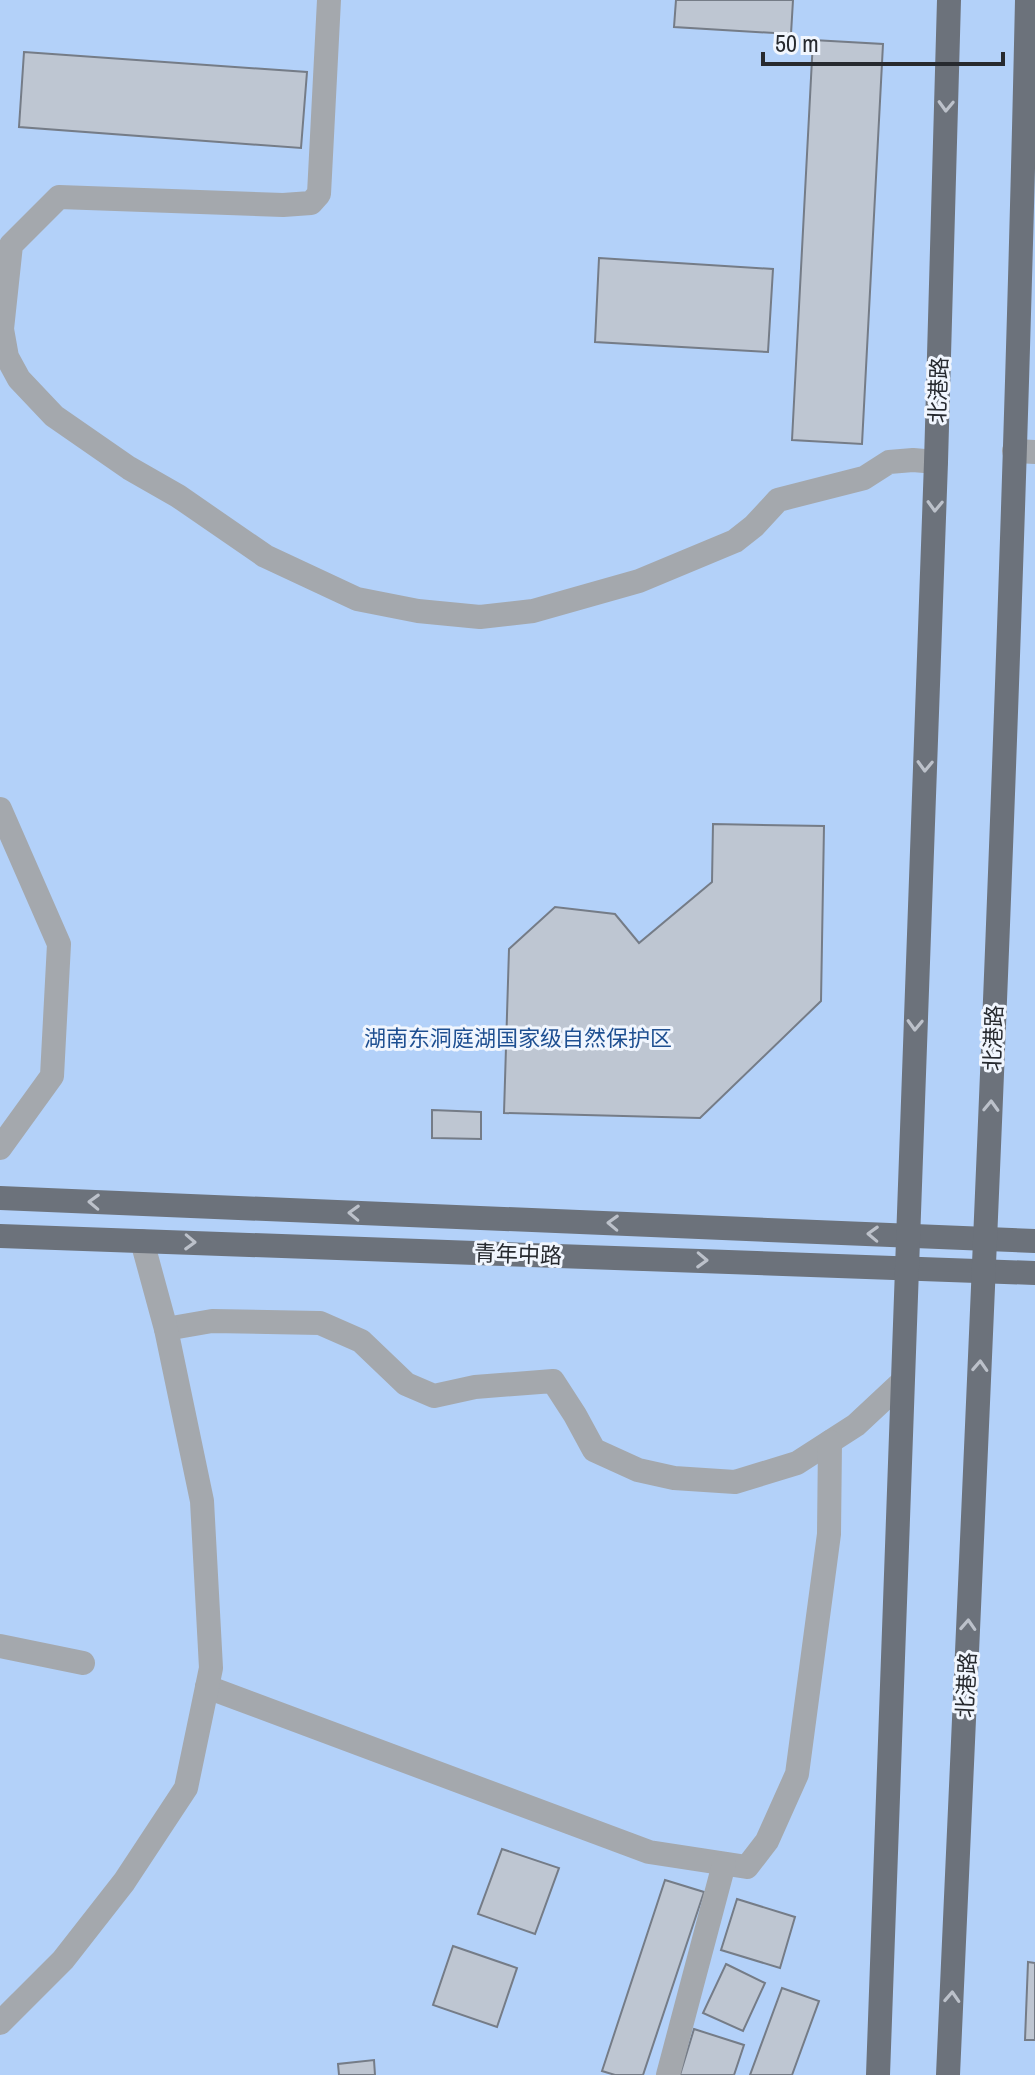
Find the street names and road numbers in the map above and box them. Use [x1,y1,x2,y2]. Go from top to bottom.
street label: 北港路 [922,356,954,424]
street label: 北港路 [977,1004,1009,1072]
street label: 青年中路 [473,1237,563,1271]
street label: 北港路 [949,1651,983,1719]

